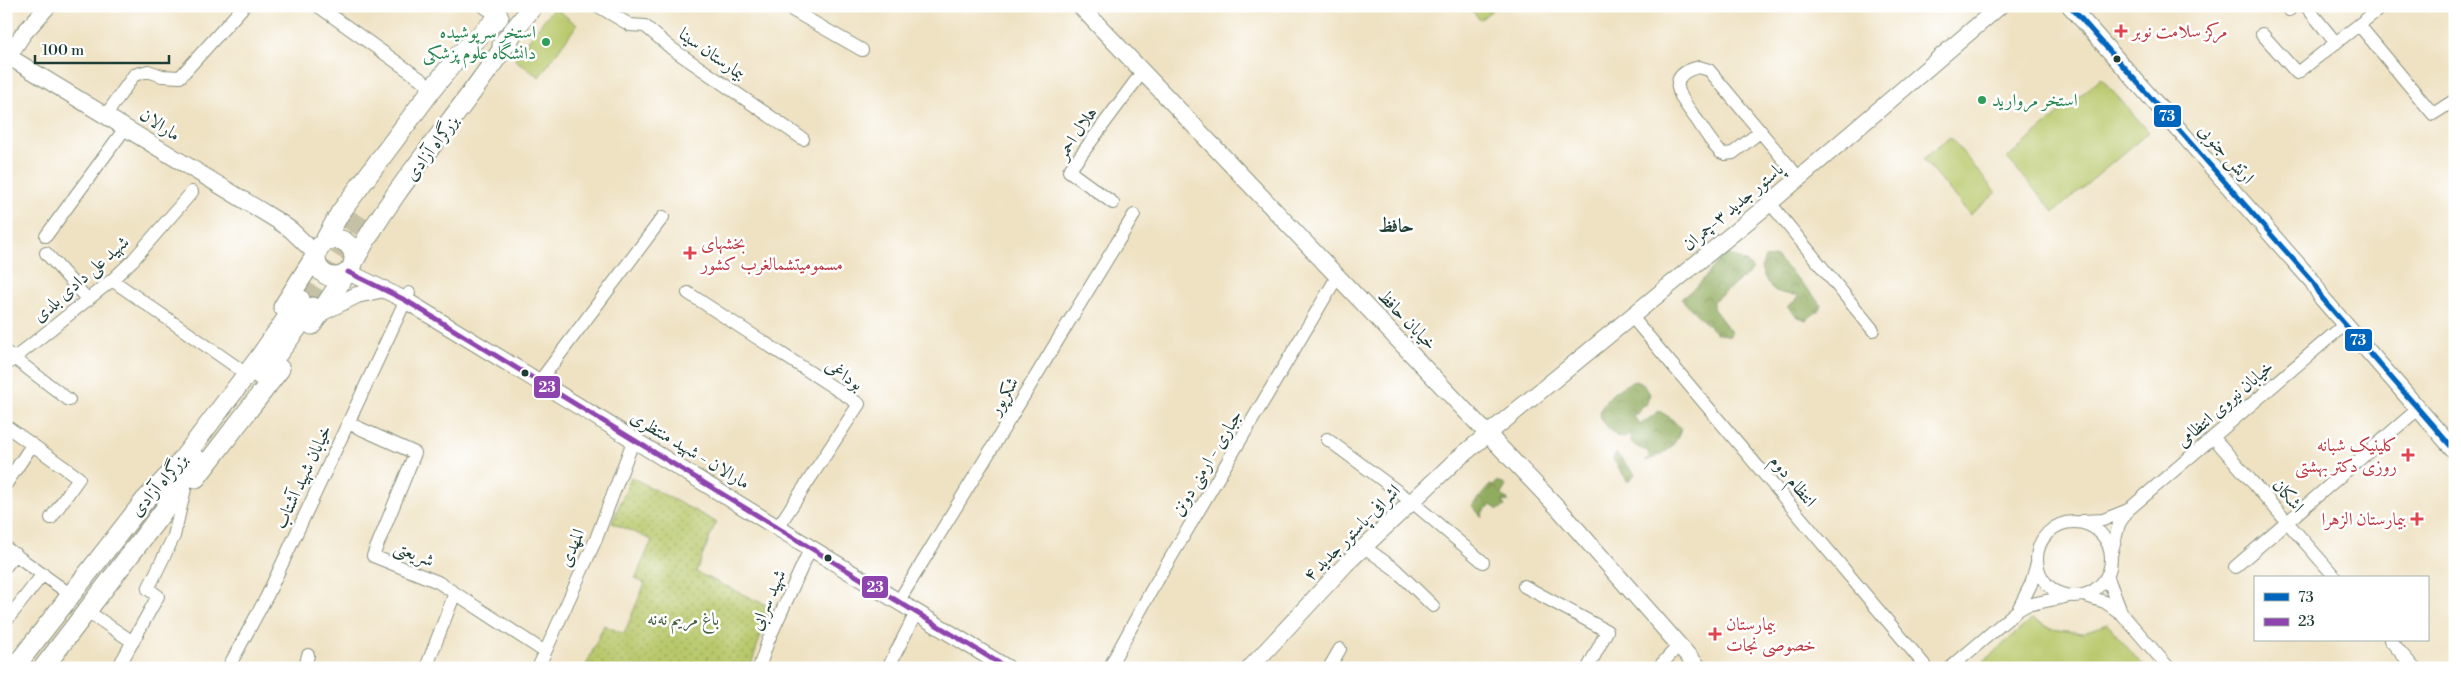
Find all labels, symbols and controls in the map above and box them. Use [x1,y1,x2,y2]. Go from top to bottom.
place label: مرکز سلامت نوبر [2130,20,2228,44]
place label: استخر سرپوشیده دانشگاه علوم پزشکی [423,21,536,69]
street label: بیمارستان سینا [674,23,750,85]
marker: مرکز سلامت نوبر [2114,24,2128,38]
scale bar [35,32,169,64]
marker: استخر سرپوشیده دانشگاه علوم پزشکی [540,36,552,48]
text: 100 m [42,41,84,60]
unlabelled marker [2112,54,2122,64]
place label: استخر مروارید [1992,89,2078,113]
marker: استخر مروارید [1976,94,1988,106]
street label: هلال احمر [1050,102,1103,165]
street label: مارالان [135,103,185,147]
line badge: 73 [2153,104,2182,128]
text: 73 [2159,108,2175,126]
street label: بزرگراه آزادی [399,110,464,186]
street label: ارتش جنوبی [2192,119,2259,190]
street label: پاستور جدید ۳-چمران [1678,157,1790,257]
district label: حافظ [1378,214,1414,238]
street label: شهید علی دادی بلدی [28,231,135,328]
place label: بخشهای مسمومیتشمالغرب کشور [699,232,843,276]
marker: بخشهای مسمومیتشمالغرب کشور [683,246,697,260]
street label: خیابان حافظ [1372,285,1442,355]
line badge: 73 [2344,328,2373,352]
text: 73 [2350,332,2366,350]
street label: بوداغی [821,354,867,396]
street label: خیابان نیروی انتظامی [2172,356,2278,452]
unlabelled marker [520,368,530,378]
street label: شکرپور [983,373,1025,421]
line badge: 23 [533,375,561,399]
text: 23 [538,379,556,397]
street label: مارالان - شهید منتظری [626,405,754,495]
street label: جباری - ارمنی دونن [1166,406,1249,521]
street label: خیابان شهید آشتاب [269,421,337,533]
place label: کلینیک شبانه روزی دکتر بهشتی [2295,434,2397,479]
street label: بزرگراه آزادی [124,448,193,522]
marker: کلینیک شبانه روزی دکتر بهشتی [2401,448,2415,462]
street label: انتظام دوم [1761,450,1822,514]
street label: اشکان [2267,474,2309,518]
street label: اشرافی-پاستور جدید ۴ [1298,479,1406,587]
place label: بیمارستان الزهرا [2321,508,2406,531]
marker: بیمارستان الزهرا [2410,512,2424,526]
street label: المهدی [554,525,590,571]
street label: شریعتی [390,536,438,573]
unlabelled marker [823,553,833,563]
street label: شهید سرابی [744,566,793,634]
line badge: 23 [861,575,889,599]
legend [2254,576,2428,642]
text: 23 [866,579,884,597]
text: 73 [2298,588,2314,607]
park label: باغ مریم نه‌نه [647,608,719,635]
text: 23 [2298,612,2315,631]
place label: بیمارستان خصوصی نجات [1726,613,1816,658]
marker: بیمارستان خصوصی نجات [1708,627,1722,641]

